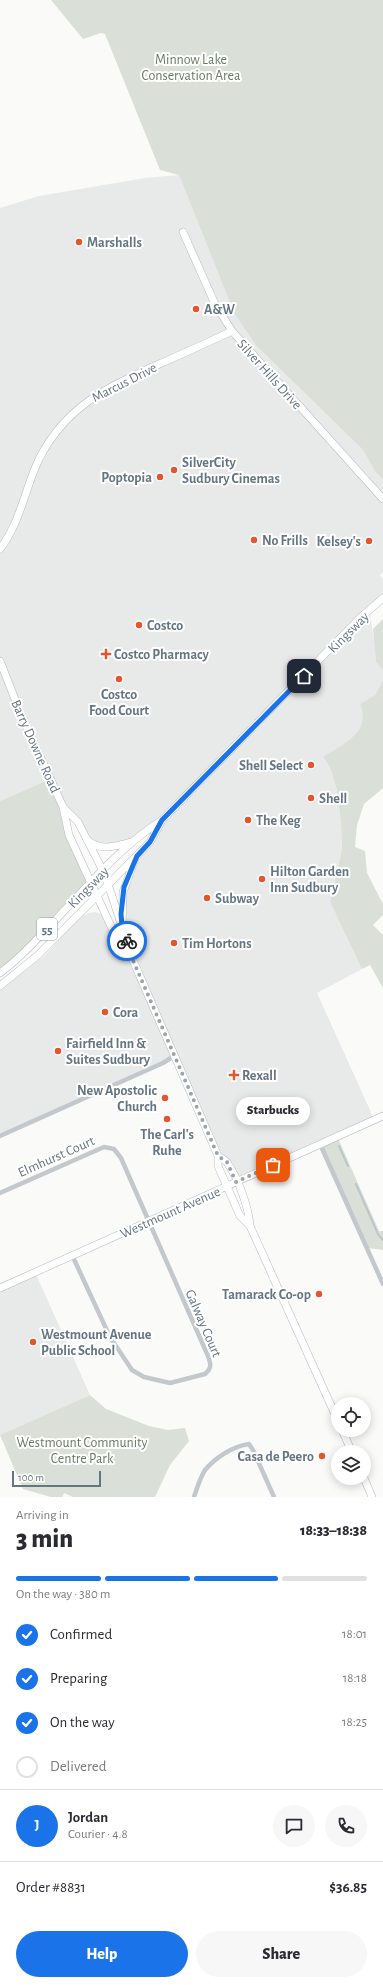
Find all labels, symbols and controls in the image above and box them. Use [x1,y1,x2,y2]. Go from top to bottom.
park label: Minnow Lake Conservation Area [142,53,241,83]
place label: Marshalls [87,236,142,250]
marker: Marshalls [74,237,84,247]
place label: A&W [204,303,235,317]
marker: A&W [191,304,201,314]
street label: Silver Hills Drive [234,337,304,412]
street label: Marcus Drive [90,361,159,405]
place label: SilverCity Sudbury Cinemas [182,456,280,486]
marker: SilverCity Sudbury Cinemas [169,465,179,475]
place label: Poptopia [101,471,152,485]
marker: Poptopia [155,472,165,482]
place label: No Frills [262,534,308,548]
marker: No Frills [249,535,259,545]
place label: Kelsey's [316,535,361,549]
marker: Kelsey's [364,536,374,546]
street label: Kingsway [325,609,372,656]
place label: Costco [147,619,183,633]
marker: Costco [134,620,144,630]
place label: Costco Pharmacy [114,648,210,662]
marker: Costco Pharmacy [101,649,111,659]
pin [287,659,321,693]
icon: home [293,665,315,687]
marker: Costco Food Court [114,674,124,684]
place label: Costco Food Court [89,688,149,718]
street label: Barry Downe Road [8,698,62,795]
place label: Shell Select [239,759,303,773]
marker: Shell Select [306,760,316,770]
place label: Shell [319,792,347,806]
marker: Shell [306,793,316,803]
place label: The Keg [256,814,302,828]
marker: The Keg [243,815,253,825]
street label: Kingsway [66,864,112,911]
place label: Hilton Garden Inn Sudbury [270,865,349,895]
marker: Hilton Garden Inn Sudbury [257,874,267,884]
place label: Subway [215,892,260,906]
marker: Subway [202,893,212,903]
road number: 55 [37,918,57,940]
courier [107,921,147,961]
icon: bike [116,930,138,952]
place label: Tim Hortons [182,937,252,951]
marker: Tim Hortons [169,938,179,948]
place label: Cora [113,1006,139,1020]
marker: Cora [100,1007,110,1017]
place label: Fairfield Inn & Suites Sudbury [66,1037,151,1067]
marker: Fairfield Inn & Suites Sudbury [53,1046,63,1056]
place label: Rexall [242,1069,277,1083]
marker: Rexall [229,1070,239,1080]
place label: New Apostolic Church [77,1084,158,1114]
marker: New Apostolic Church [160,1093,170,1103]
callout: Starbucks [236,1097,310,1125]
text: Starbucks [247,1104,299,1117]
marker: The Carl's Ruhe [162,1114,172,1124]
place label: The Carl's Ruhe [140,1128,194,1158]
street label: Elmhurst Court [16,1134,97,1180]
pin [256,1148,290,1182]
icon: bag [262,1154,284,1176]
street label: Westmount Avenue [118,1185,223,1241]
street label: Galway Court [183,1288,224,1360]
place label: Tamarack Co-op [222,1288,311,1302]
marker: Tamarack Co-op [314,1289,324,1299]
place label: Westmount Avenue Public School [41,1328,152,1358]
marker: Westmount Avenue Public School [28,1337,38,1347]
map controls [331,1397,371,1485]
button: locate [331,1397,371,1437]
park label: Westmount Community Centre Park [16,1436,148,1466]
button: layers [331,1445,371,1485]
place label: Casa de Peero [237,1450,314,1464]
marker: Casa de Peero [317,1451,327,1461]
scale bar [12,1469,101,1488]
text: 100 m [18,1472,44,1483]
text: Arriving in [16,1509,69,1522]
text: 18:33–18:38 [300,1523,367,1538]
text: 3 min [16,1526,73,1552]
text: On the way · 380 m [16,1588,110,1601]
icon: check [16,1624,38,1646]
text: Confirmed [50,1627,112,1642]
text: 18:01 [342,1628,367,1641]
icon: check [16,1668,38,1690]
text: Preparing [50,1671,107,1686]
text: 18:18 [343,1672,367,1685]
icon: check [16,1712,38,1734]
text: On the way [50,1715,115,1730]
text: 18:25 [342,1716,367,1729]
text: Delivered [50,1759,107,1774]
button: chat [273,1805,315,1847]
button: phone [325,1805,367,1847]
text: Jordan [68,1810,108,1825]
text: J [34,1818,40,1833]
text: Courier · 4.8 [68,1828,128,1841]
text: Order #8831 [16,1880,86,1895]
text: $36.85 [329,1880,367,1895]
button: Help [16,1931,188,1977]
button: Share [196,1931,367,1977]

